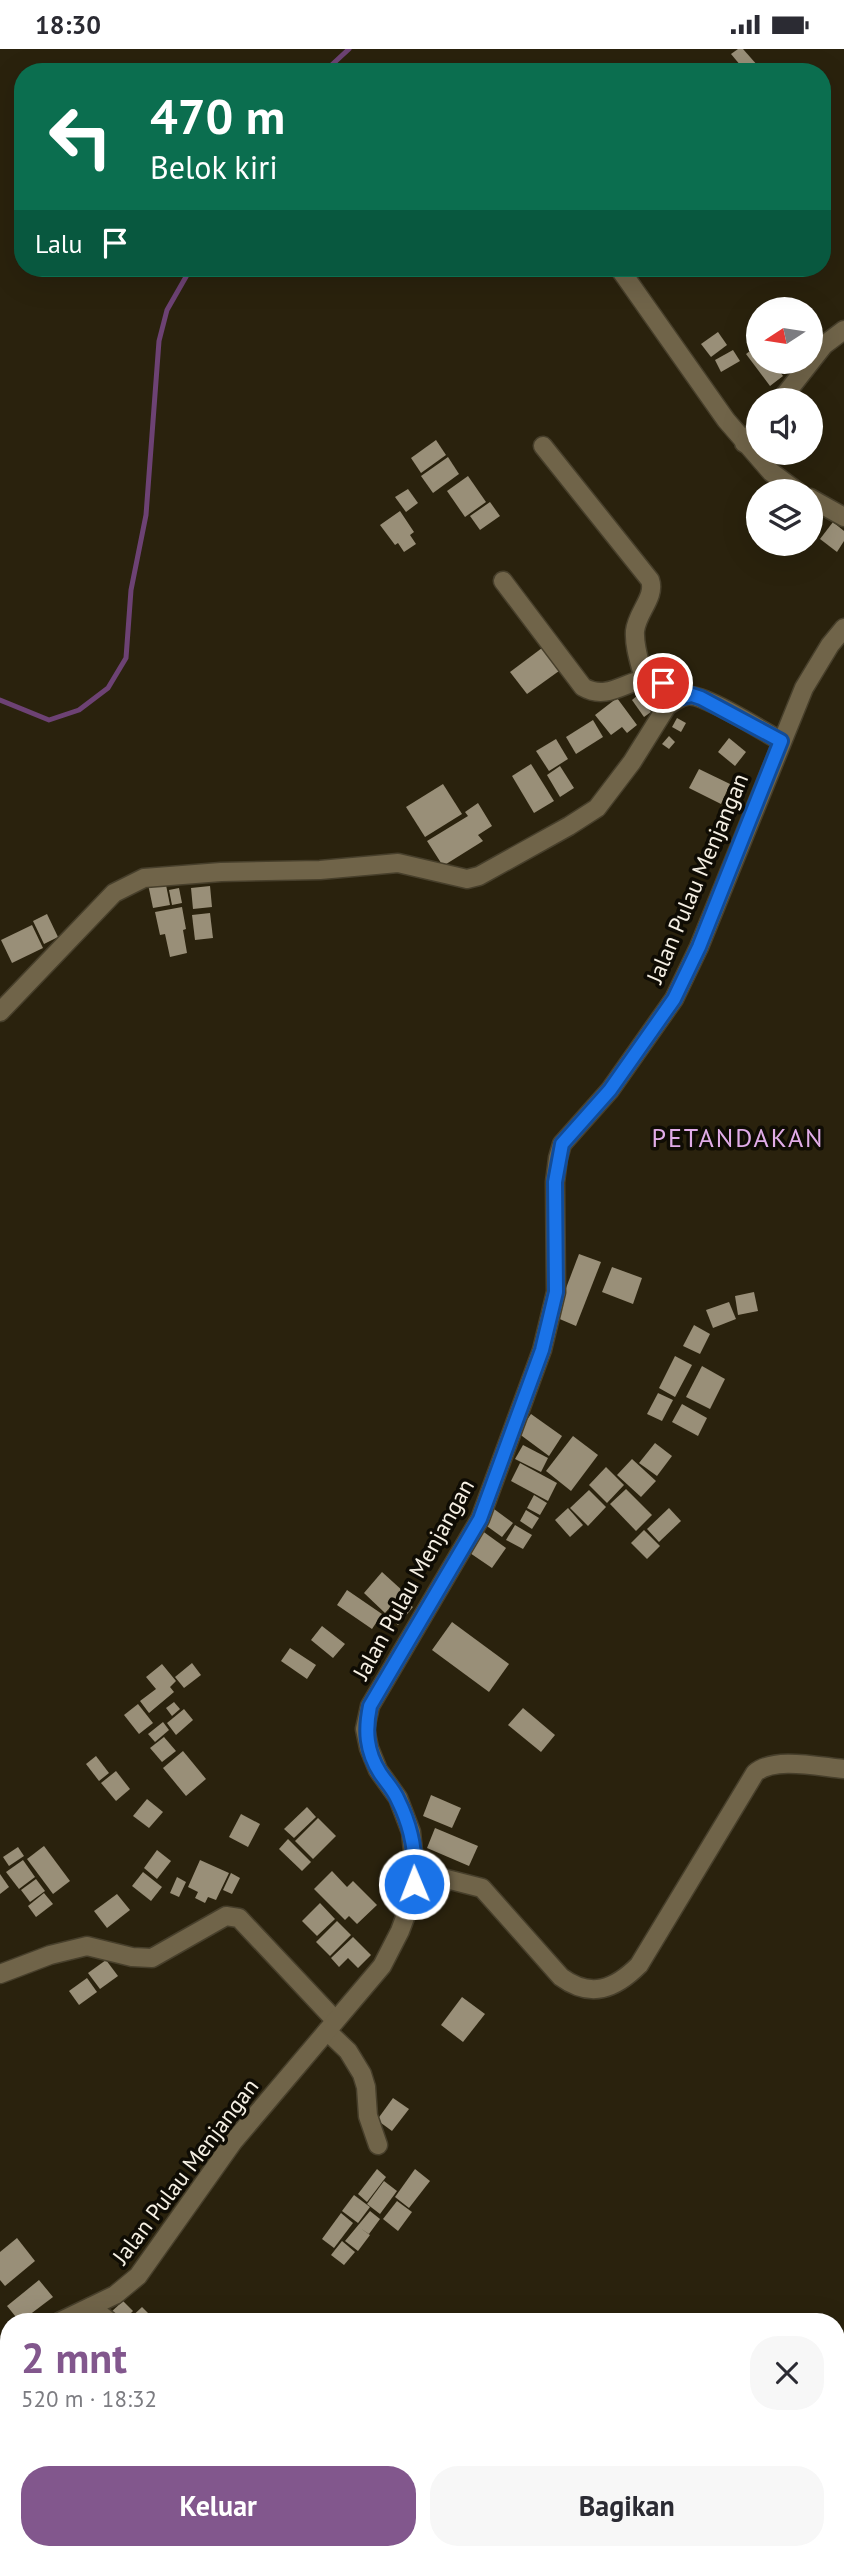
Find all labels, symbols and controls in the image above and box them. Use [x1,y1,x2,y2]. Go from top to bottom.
text: 18:30 [35,8,101,41]
text: 470 m [150,84,285,148]
icon: left [35,91,126,182]
text: Belok kiri [150,146,278,188]
icon: arrive [96,224,134,262]
text: Lalu [35,227,82,260]
north arrow [746,297,822,375]
map controls [746,297,823,556]
button: sound [746,388,823,465]
button: layers [746,479,823,556]
pin [633,653,693,713]
icon: arrive [644,664,682,702]
street label: Jalan Pulau Menjangan [639,769,754,988]
district label: PETANDAKAN [651,1121,825,1154]
street label: Jalan Pulau Menjangan [345,1474,480,1685]
position arrow [377,1847,451,1921]
street label: Jalan Pulau Menjangan [105,2072,264,2270]
text: 2 mnt [21,2330,127,2385]
button: close [750,2336,824,2410]
text: 520 m · 18:32 [21,2384,157,2413]
button: Keluar [21,2466,416,2546]
button: Bagikan [430,2466,824,2546]

